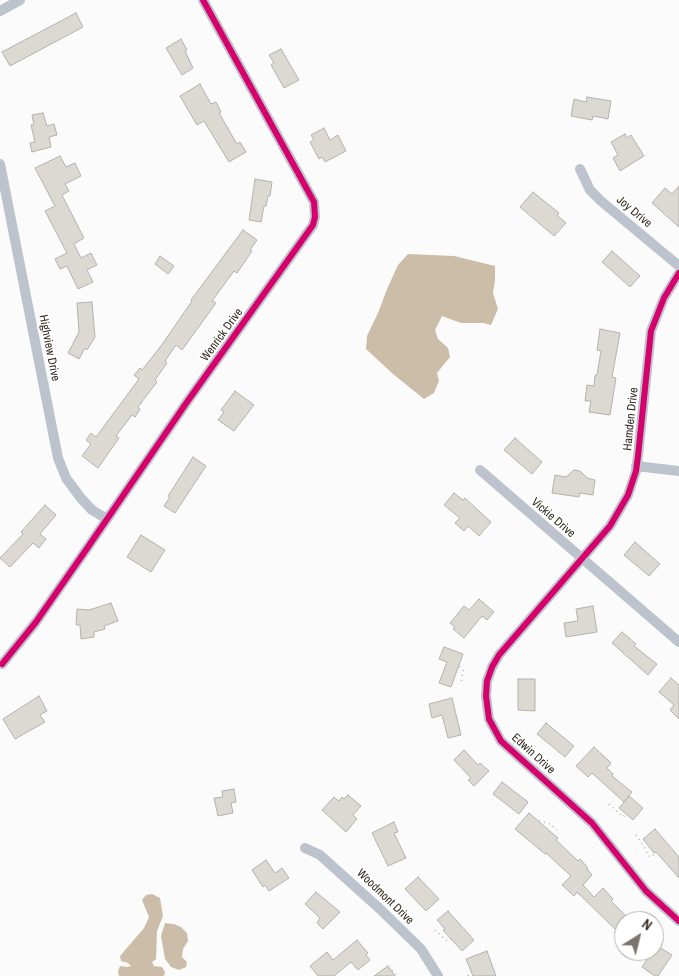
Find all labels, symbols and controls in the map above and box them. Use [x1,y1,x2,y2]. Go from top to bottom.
street label: Joy Drive [613,193,655,231]
street label: Wenrick Drive [198,306,246,364]
street label: Highview Drive [36,314,62,382]
street label: Hamden Drive [621,387,641,451]
street label: Vickie Drive [528,495,578,541]
street label: Edwin Drive [508,731,558,777]
street label: Woodmont Drive [354,866,416,928]
north arrow [614,911,664,961]
text: N [639,915,656,934]

